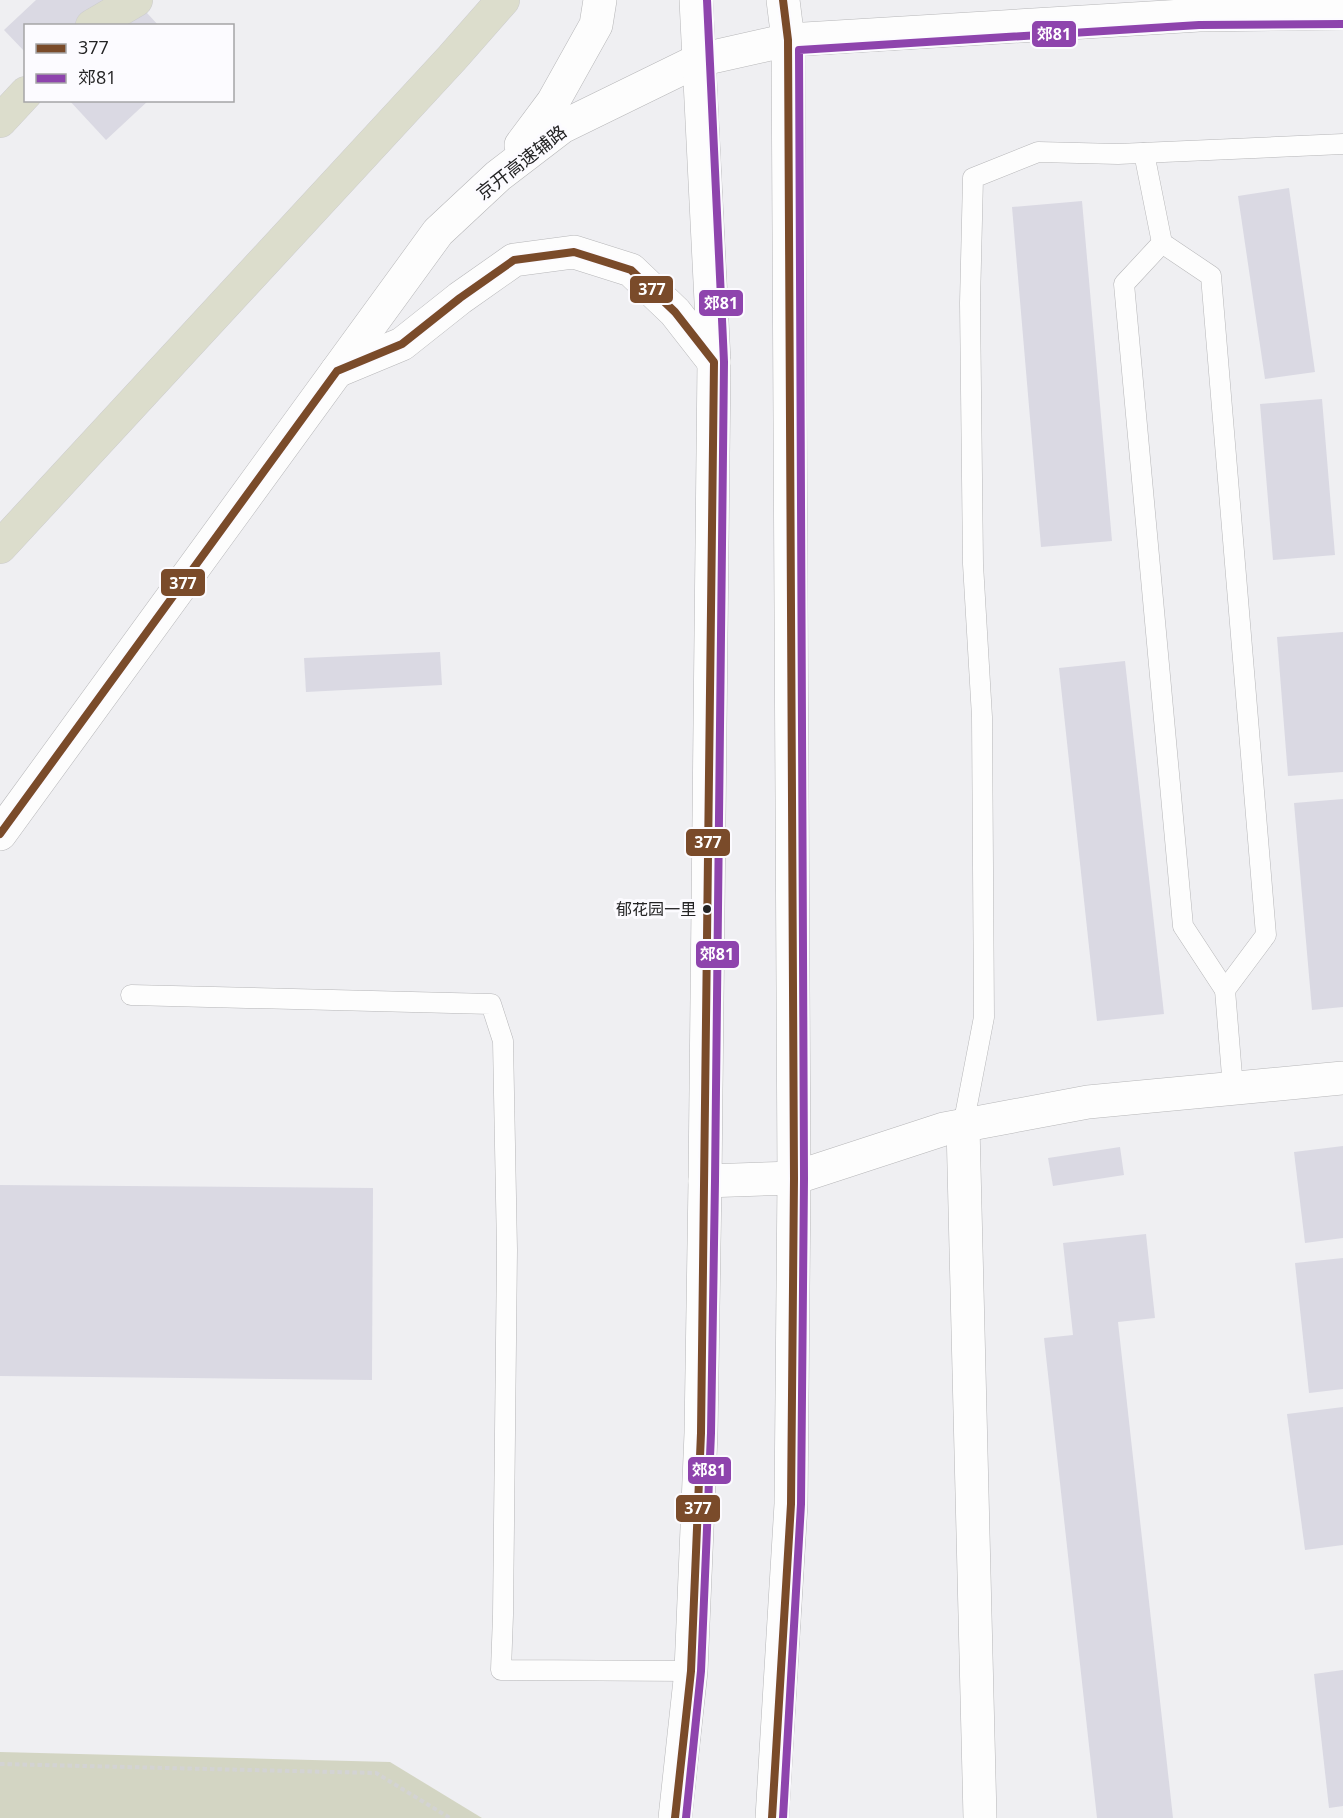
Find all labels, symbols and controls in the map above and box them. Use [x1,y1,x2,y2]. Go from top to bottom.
line badge: 郊81 [1031,20,1077,48]
text: 郊81 [1037,23,1071,45]
legend [24,24,234,102]
text: 377 [78,35,109,59]
text: 郊81 [78,65,117,89]
street label: 京开高速辅路 [471,119,571,205]
line badge: 377 [629,275,674,304]
text: 377 [638,278,666,300]
line badge: 郊81 [698,289,744,317]
text: 郊81 [704,292,738,314]
line badge: 377 [160,568,206,597]
text: 377 [169,572,197,594]
line badge: 377 [685,828,731,857]
text: 377 [694,831,722,853]
place label: 郁花园一里 [616,898,696,920]
marker: 郁花园一里 [701,903,713,915]
line badge: 郊81 [695,940,740,969]
text: 郊81 [700,943,734,965]
line badge: 郊81 [687,1456,732,1485]
text: 郊81 [692,1459,726,1481]
line badge: 377 [675,1494,721,1523]
text: 377 [684,1497,712,1519]

